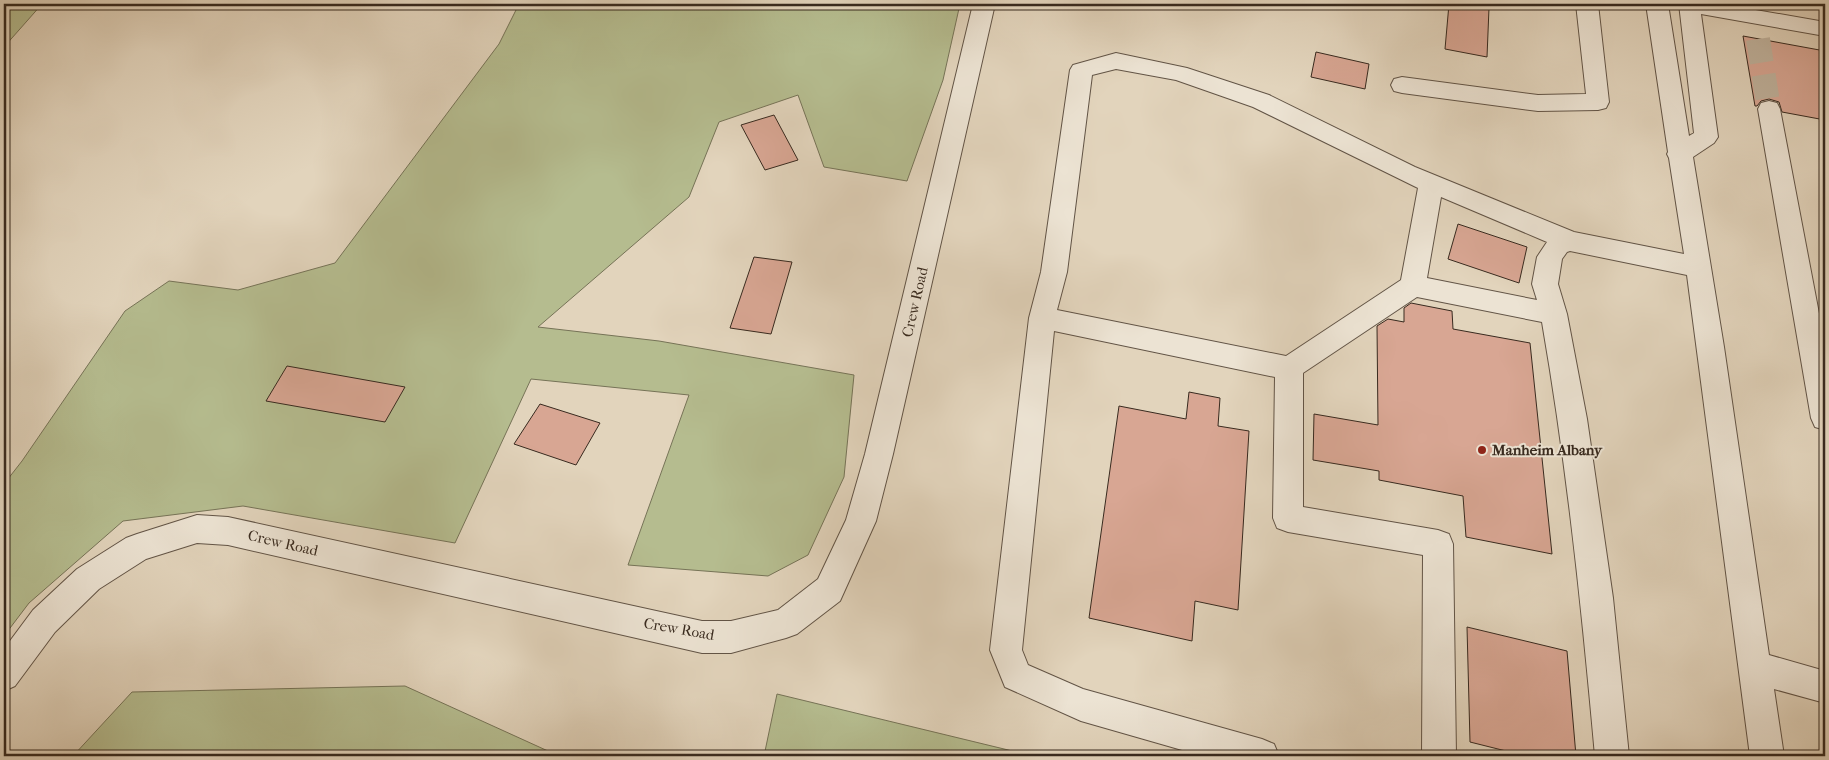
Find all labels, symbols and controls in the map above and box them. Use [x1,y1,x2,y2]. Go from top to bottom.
street label: Crew Road [898,264,932,339]
place label: Manheim Albany [1491,441,1603,459]
marker: Manheim Albany [1476,444,1488,456]
street label: Crew Road [246,526,321,560]
street label: Crew Road [642,614,717,644]

